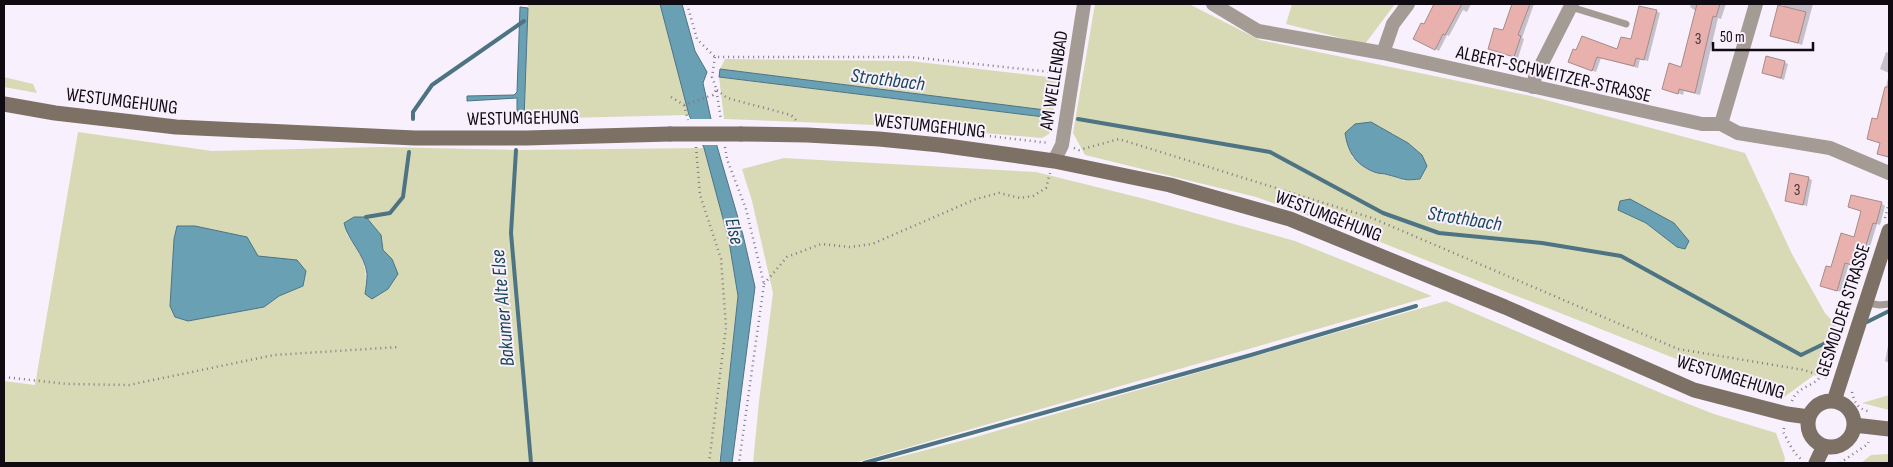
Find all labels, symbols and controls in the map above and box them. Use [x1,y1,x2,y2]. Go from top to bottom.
scale bar [1713,20,1813,52]
text: 50 m [1720,28,1745,47]
street label: AM WELLENBAD [1035,29,1074,132]
house number: 3 [1695,30,1701,49]
street label: ALBERT-SCHWEITZER-STRASSE [1453,41,1653,108]
water label: Strothbach [849,64,926,96]
street label: WESTUMGEHUNG [65,83,179,120]
street label: WESTUMGEHUNG [467,106,579,131]
street label: WESTUMGEHUNG [873,109,987,144]
house number: 3 [1794,181,1800,200]
street label: WESTUMGEHUNG [1272,186,1385,247]
water label: Strothbach [1426,201,1504,237]
water label: Else [719,216,749,247]
street label: GESMOLDER STRASSE [1811,241,1876,380]
water label: Bakumer Alte Else [486,248,520,367]
street label: WESTUMGEHUNG [1674,350,1788,405]

